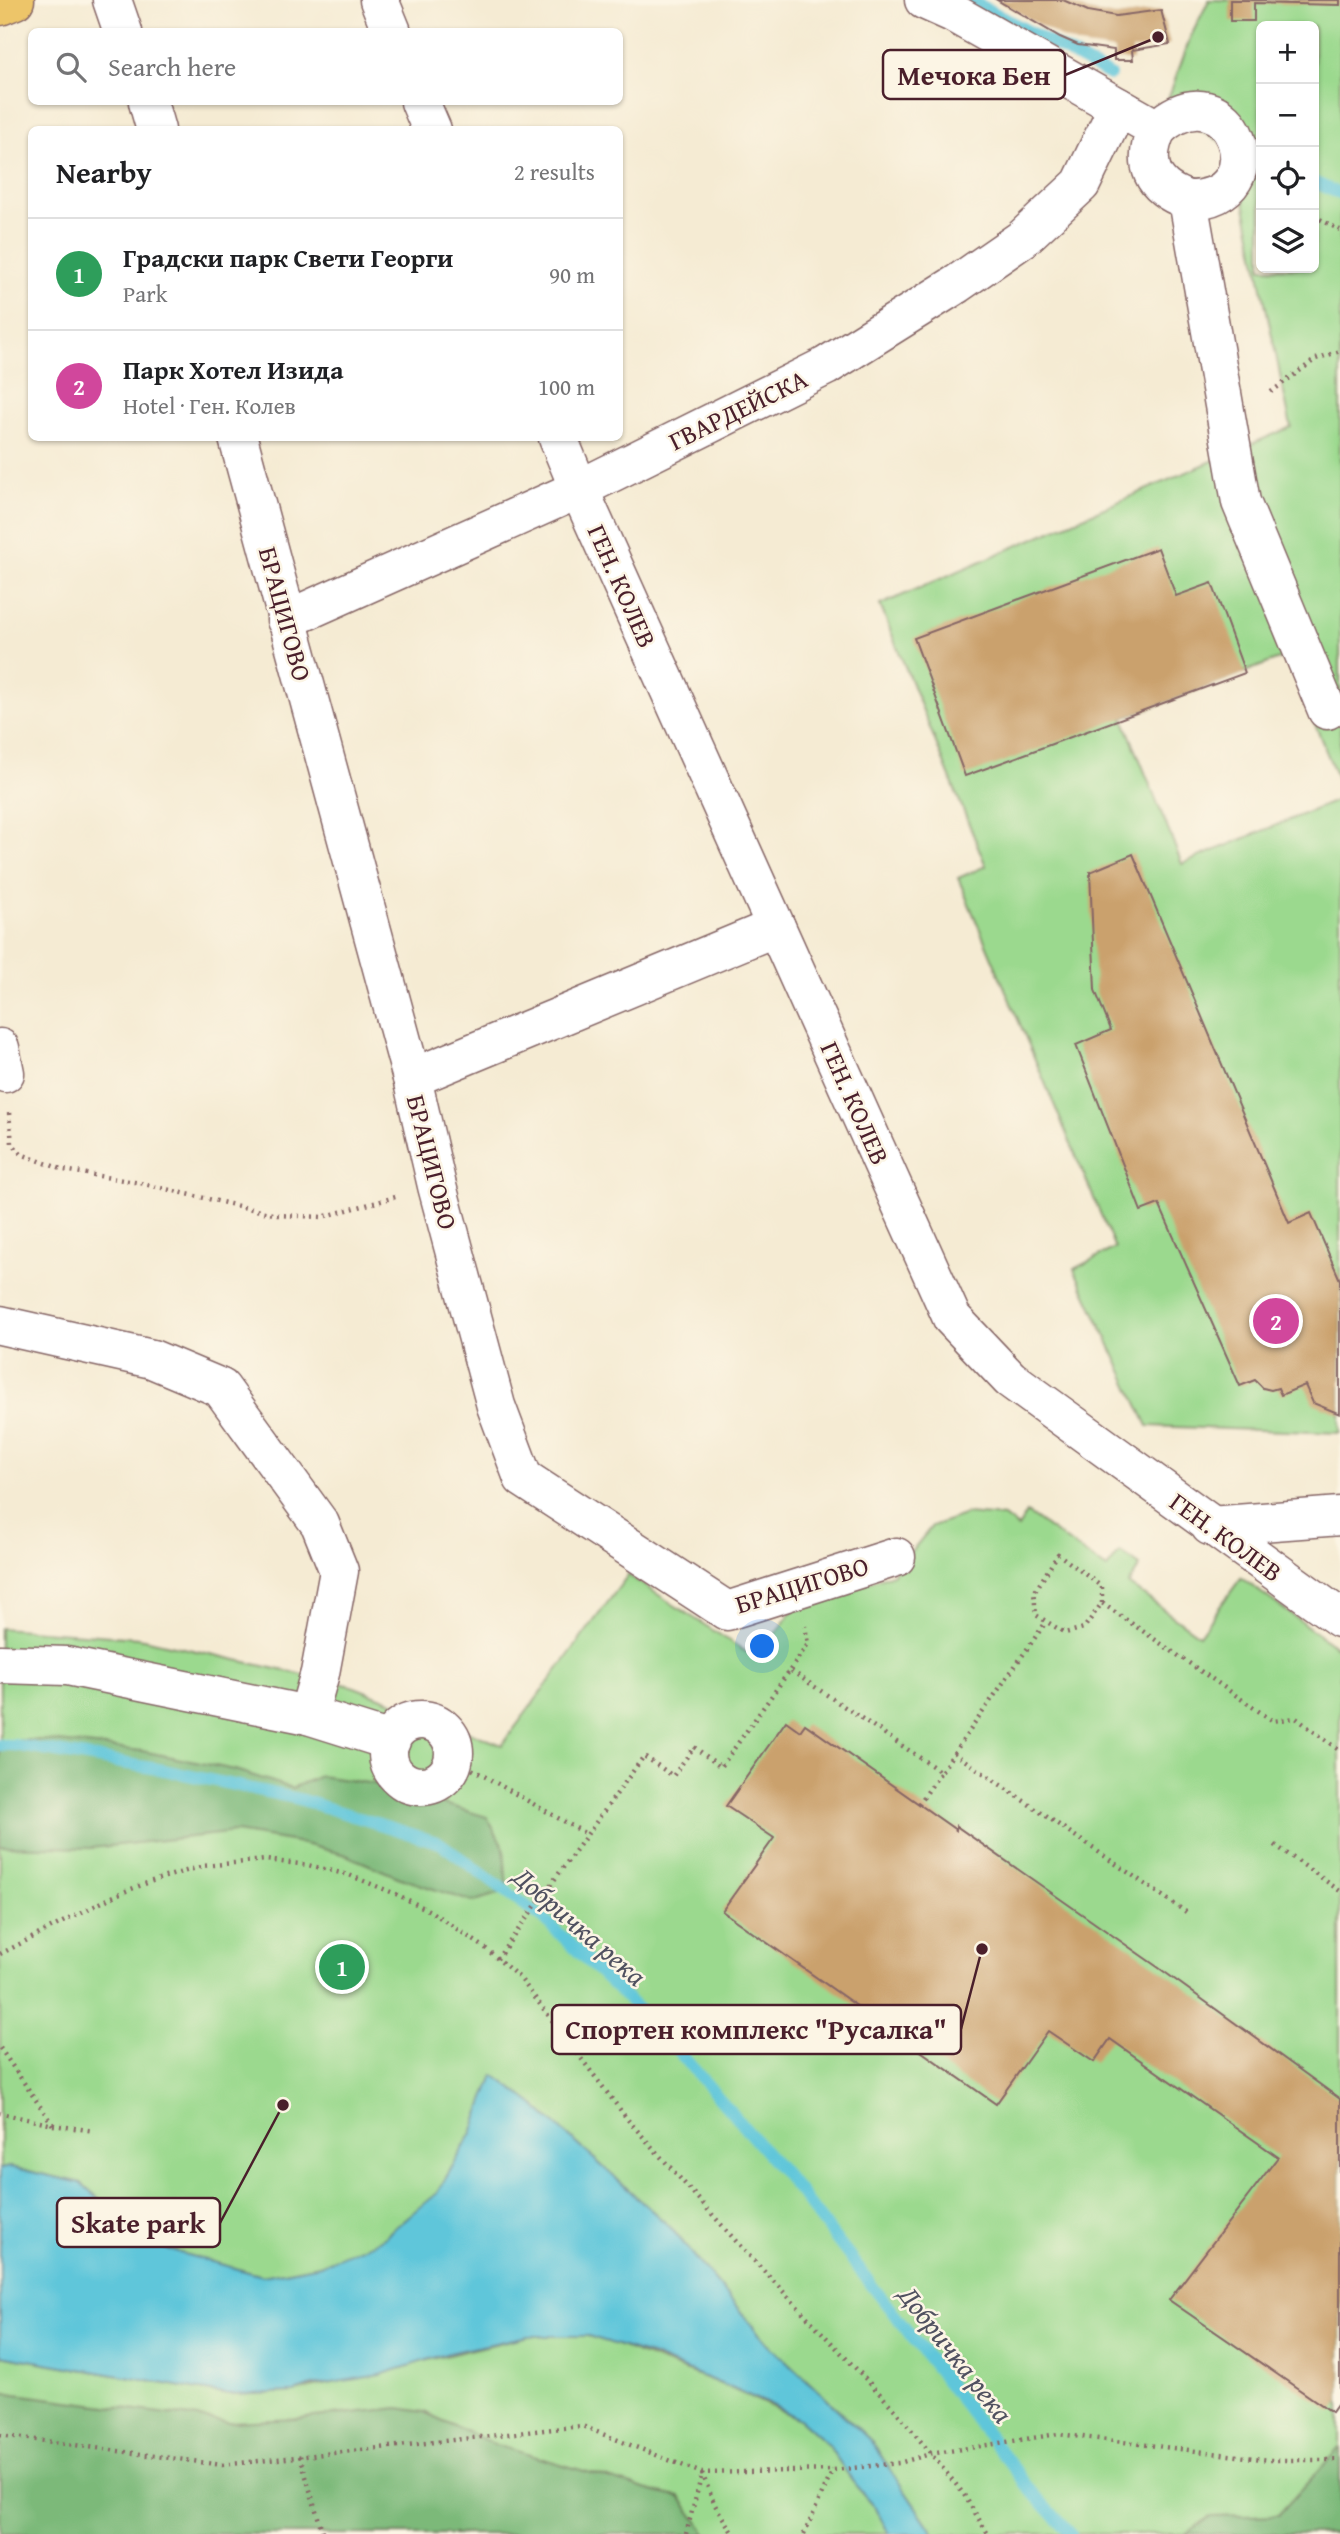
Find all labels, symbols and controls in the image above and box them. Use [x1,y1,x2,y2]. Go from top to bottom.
map controls [1256,21,1319,273]
button: + [1256,21,1319,84]
search box [28,28,623,105]
text: Search here [108,47,236,86]
icon: search [52,48,90,86]
callout: Мечока Бен [883,50,1065,99]
text: Мечока Бен [897,54,1051,95]
button: − [1256,84,1319,147]
button: locate [1256,147,1319,210]
text: Nearby [56,150,152,194]
text: 2 results [514,155,595,188]
button: layers [1256,210,1319,273]
text: Градски парк Свети Георги [123,238,453,277]
text: 1 [73,258,85,291]
text: 90 m [549,258,595,291]
text: Park [123,277,167,310]
text: Парк Хотел Изида [123,350,343,389]
street label: ГВАРДЕЙСКА [662,359,814,460]
text: 2 [73,370,85,403]
text: 100 m [538,370,595,403]
text: Hotel · Ген. Колев [123,389,296,422]
street label: ГЕН. КОЛЕВ [578,518,667,654]
street label: БРАЦИГОВО [249,542,322,685]
street label: ГЕН. КОЛЕВ [811,1035,900,1171]
street label: БРАЦИГОВО [397,1090,468,1233]
pin: 2 [1253,1295,1299,1347]
street label: ГЕН. КОЛЕВ [1162,1482,1291,1591]
street label: БРАЦИГОВО [730,1546,873,1623]
your location [745,1629,779,1663]
water label: Добричка река [503,1855,656,1995]
pin: 1 [319,1941,365,1993]
callout: Спортен комплекс "Русалка" [552,2005,961,2054]
text: Спортен комплекс "Русалка" [565,2008,947,2049]
callout: Skate park [57,2198,220,2247]
text: Skate park [71,2202,206,2243]
water label: Добричка река [888,2274,1023,2431]

